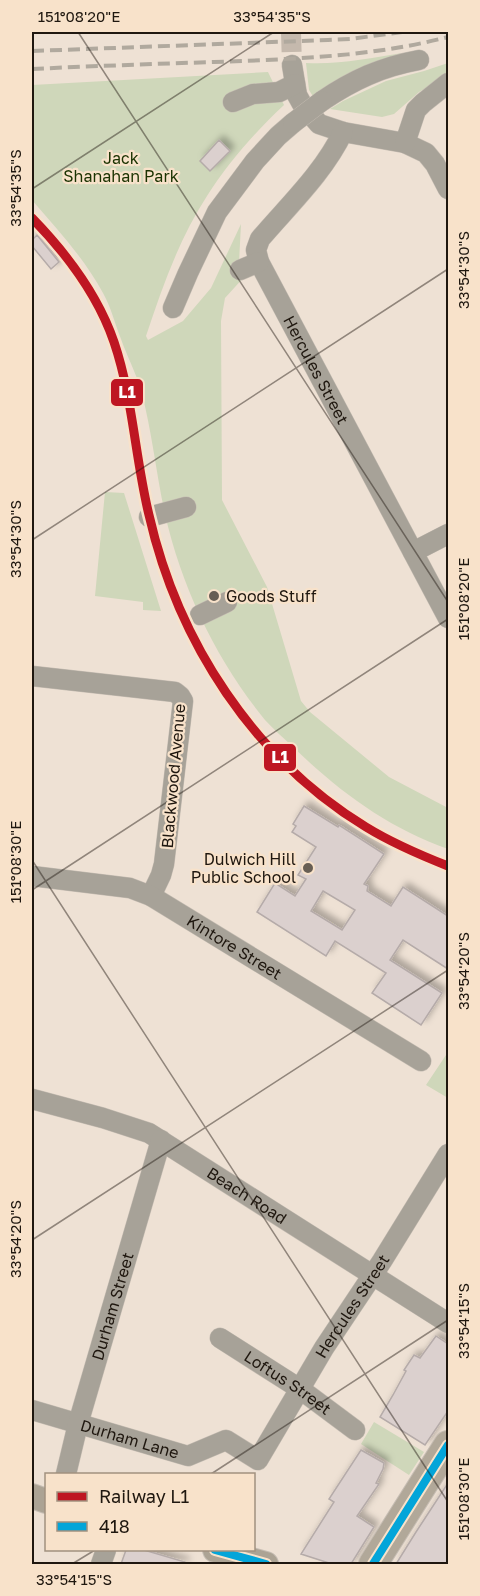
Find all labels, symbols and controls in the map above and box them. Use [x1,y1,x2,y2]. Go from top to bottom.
text: 151°08'20"E [38,7,120,25]
text: 33°54'35"S [233,7,311,25]
park label: Jack Shanahan Park [63,148,179,186]
text: 33°54'35"S [6,149,24,227]
text: 33°54'30"S [454,231,472,309]
street label: Hercules Street [279,312,353,428]
line badge: L1 [110,378,144,407]
text: L1 [118,382,136,402]
text: 33°54'30"S [6,500,24,578]
text: 151°08'20"E [454,558,472,640]
place label: Goods Stuff [226,586,317,606]
marker: Goods Stuff [207,589,221,603]
street label: Blackwood Avenue [157,703,189,849]
line badge: L1 [263,743,297,772]
text: L1 [271,747,289,767]
text: 151°08'30"E [6,821,24,903]
place label: Dulwich Hill Public School [191,849,296,887]
marker: Dulwich Hill Public School [301,861,315,875]
street label: Kintore Street [183,910,286,984]
text: 33°54'20"S [454,932,472,1010]
street label: Beach Road [203,1162,291,1228]
text: 33°54'20"S [6,1200,24,1278]
street label: Durham Street [87,1250,138,1363]
street label: Hercules Street [310,1251,394,1361]
text: 33°54'15"S [454,1283,472,1359]
street label: Loftus Street [241,1346,335,1419]
street label: Durham Lane [78,1415,181,1463]
text: 151°08'30"E [454,1458,472,1540]
legend [45,1473,255,1551]
text: Railway L1 [99,1485,190,1507]
text: 418 [99,1515,130,1537]
text: 33°54'15"S [36,1570,112,1588]

